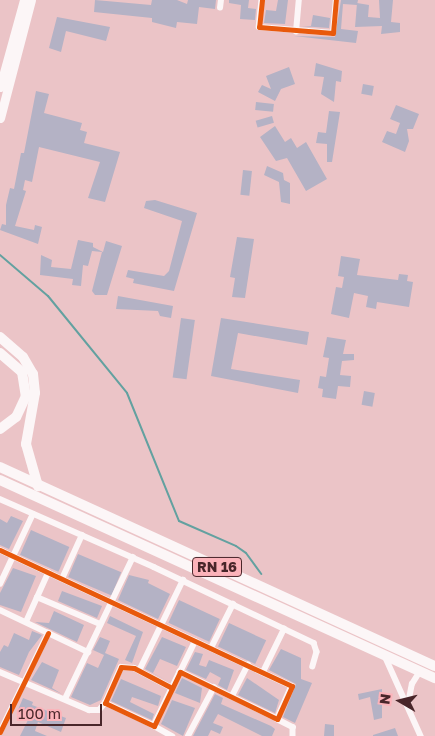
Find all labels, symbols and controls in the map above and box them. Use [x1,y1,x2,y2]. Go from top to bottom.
road number: RN 16 [192,556,242,578]
north arrow [375,676,425,726]
text: N [375,692,394,705]
scale bar [12,694,105,726]
text: 100 m [18,704,61,722]

